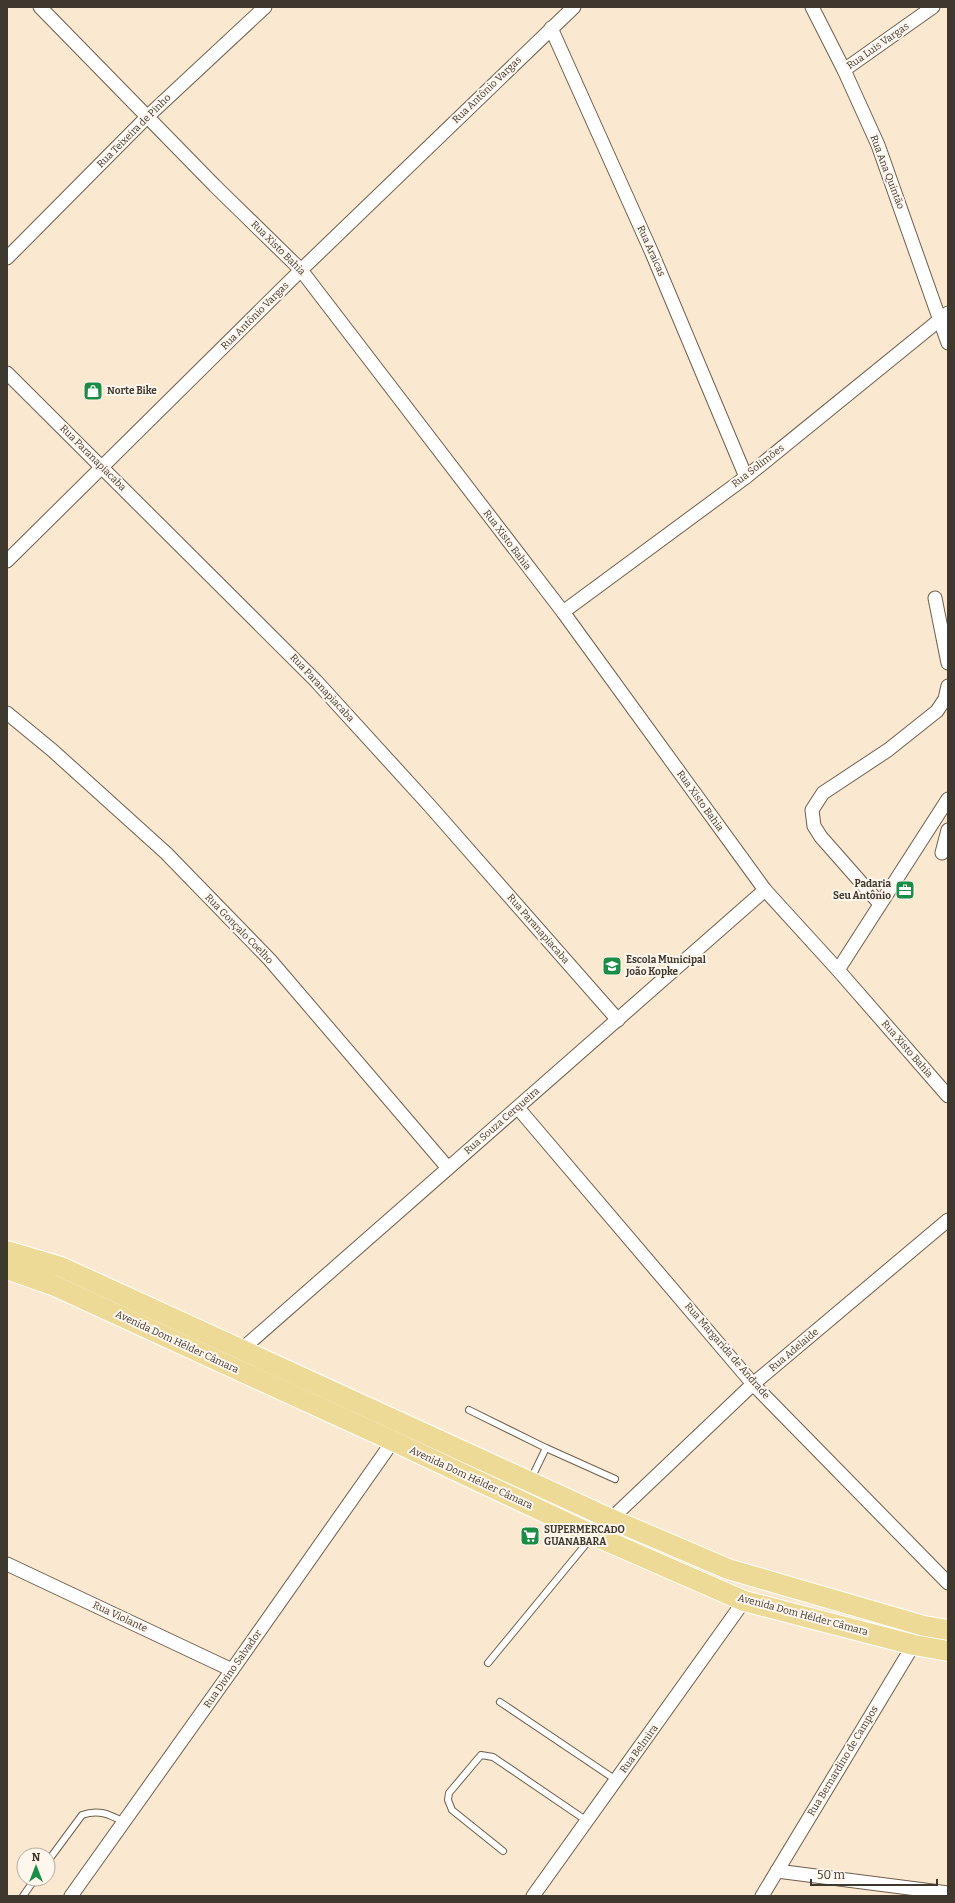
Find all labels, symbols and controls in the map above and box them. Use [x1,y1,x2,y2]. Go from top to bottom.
street label: Rua Luis Vargas [845,20,911,72]
street label: Rua Antônio Vargas [449,53,524,126]
street label: Rua Teixeira de Pinho [95,91,174,170]
street label: Rua Ana Quintão [867,133,907,211]
street label: Rua Xisto Bahia [248,218,308,278]
street label: Rua Araicas [634,224,668,279]
street label: Rua Antônio Vargas [218,279,292,352]
shop icon: Norte Bike [82,380,104,402]
place label: Norte Bike [107,385,157,397]
street label: Rua Paranapiacaba [57,422,129,494]
street label: Rua Solimões [729,442,787,490]
street label: Rua Xisto Bahia [481,508,534,573]
street label: Rua Paranapiacaba [287,652,357,725]
street label: Rua Xisto Bahia [674,768,726,834]
place label: Padaria Seu Antônio [833,878,891,902]
office icon: Padaria Seu Antônio [894,879,916,901]
street label: Rua Gonçalo Coelho [202,891,276,967]
street label: Rua Paranapiacaba [504,892,572,967]
place label: Escola Municipal João Kopke [625,954,706,978]
school or university icon: Escola Municipal João Kopke [601,955,623,977]
street label: Rua Xisto Bahia [879,1018,936,1081]
street label: Rua Souza Cerqueira [462,1085,543,1157]
street label: Rua Margarida de Andrade [682,1300,772,1402]
street label: Avenida Dom Hélder Câmara [114,1307,241,1376]
street label: Rua Adelaide [767,1326,821,1374]
street label: Avenida Dom Hélder Câmara [408,1443,535,1512]
place label: SUPERMERCADO GUANABARA [544,1524,625,1548]
supermarket icon: SUPERMERCADO GUANABARA [519,1525,541,1547]
street label: Avenida Dom Hélder Câmara [737,1591,870,1638]
street label: Rua Violante [91,1599,149,1635]
street label: Rua Divino Salvador [201,1627,265,1710]
street label: Rua Bernardino de Campos [805,1704,881,1818]
street label: Rua Belmira [617,1722,661,1776]
north arrow [16,1847,56,1887]
text: N [32,1851,41,1864]
scale bar [811,1861,937,1887]
text: 50 m [817,1868,846,1882]

